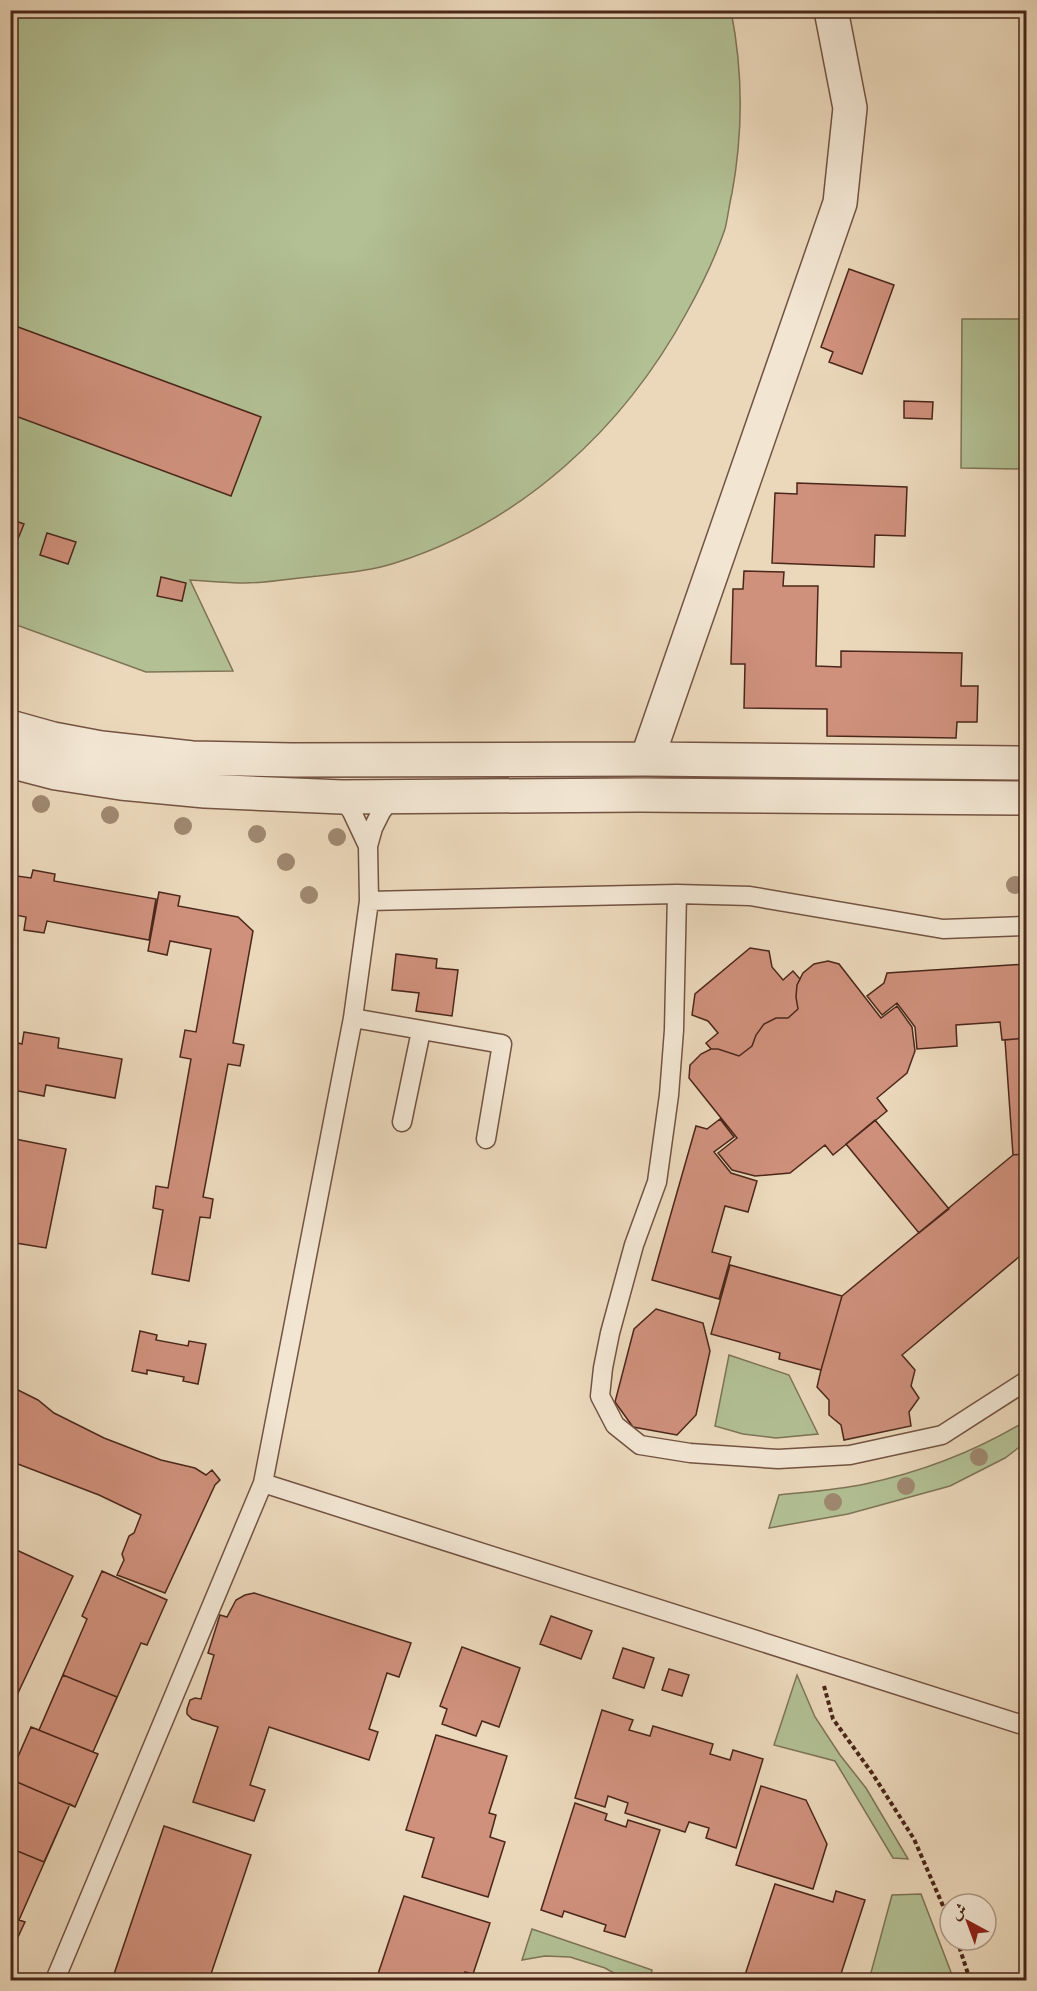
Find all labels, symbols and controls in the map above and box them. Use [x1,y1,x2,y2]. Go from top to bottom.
north arrow [938,1892,998,1952]
text: ش [946,1899,971,1924]

